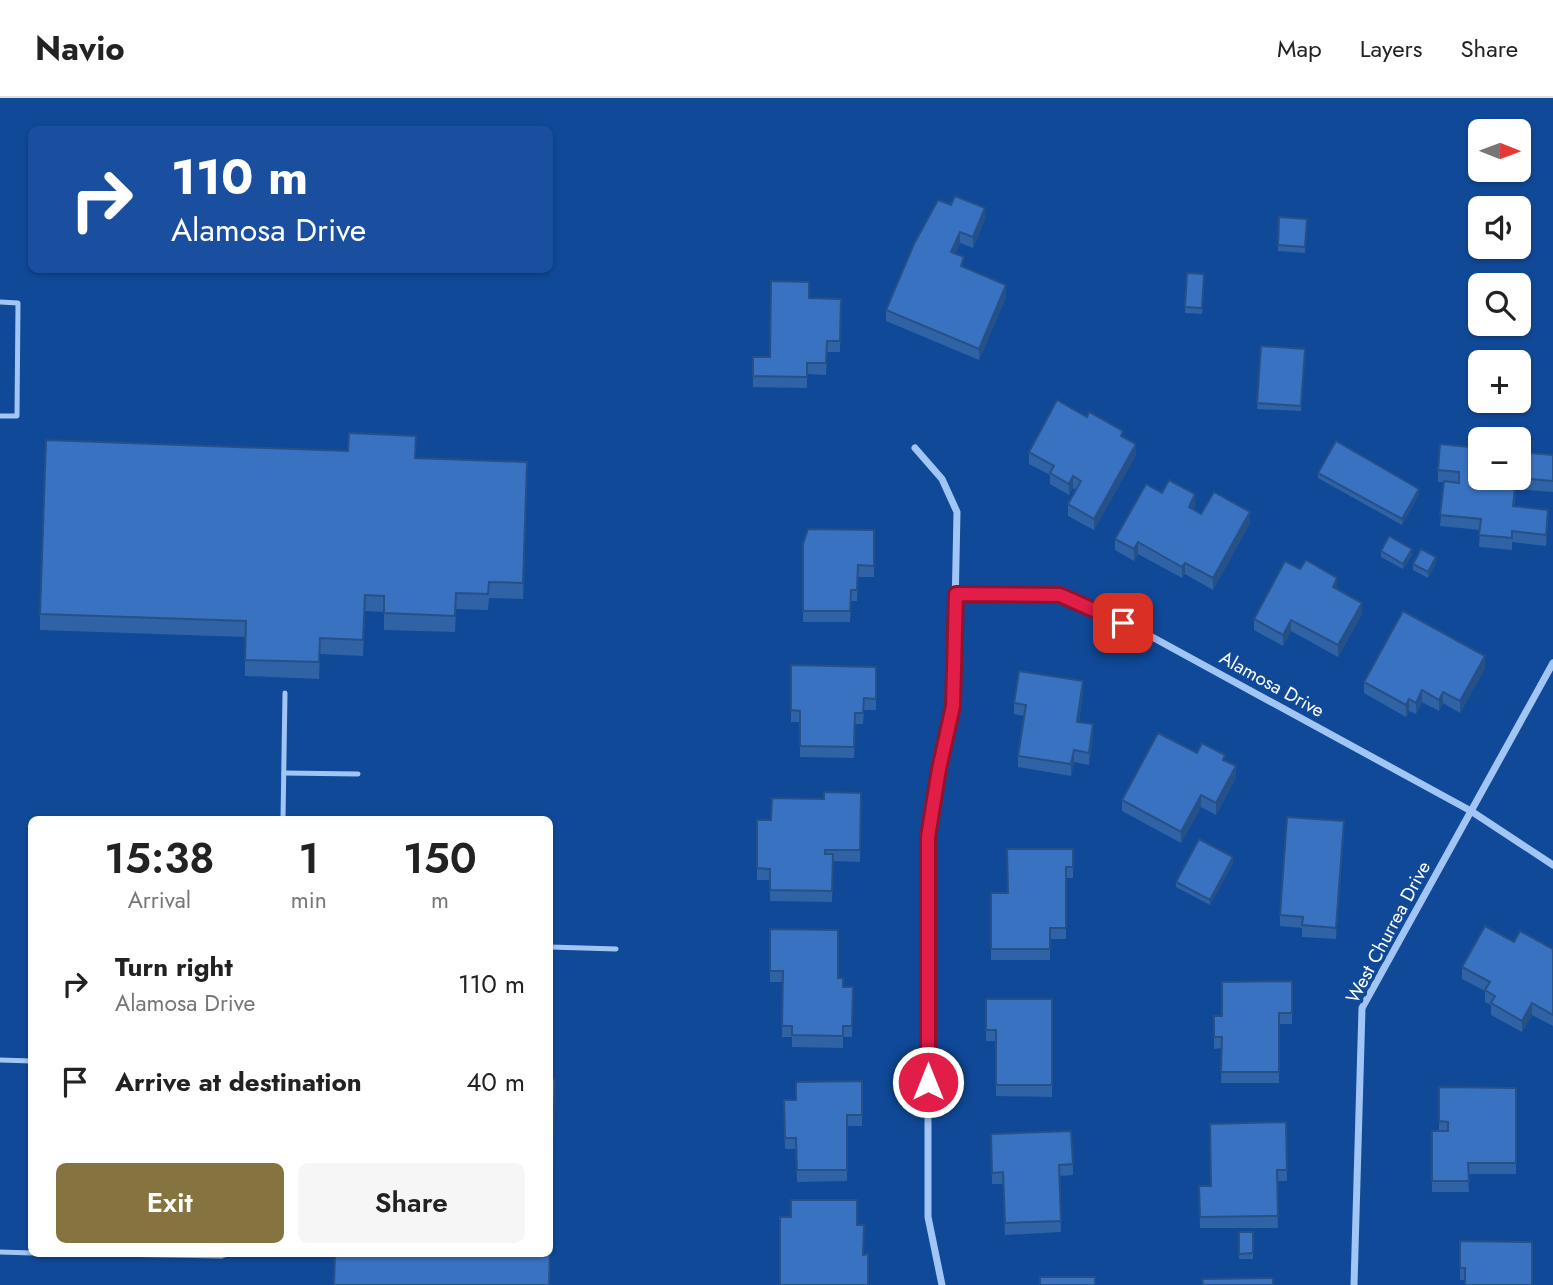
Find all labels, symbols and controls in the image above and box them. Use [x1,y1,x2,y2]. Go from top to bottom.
text: Navio [35,25,125,72]
text: Map [1277,31,1322,66]
text: Layers [1360,31,1422,66]
text: Share [1460,31,1518,66]
north arrow [1468,119,1531,182]
map controls [1468,119,1531,490]
text: 110 m [171,142,308,212]
icon: right [56,154,147,245]
button: sound [1468,196,1531,259]
text: Alamosa Drive [171,207,366,253]
button: search [1468,273,1531,336]
button: + [1468,350,1531,413]
button: − [1468,427,1531,490]
pin [1093,593,1153,653]
icon: arrive [1104,604,1142,642]
street label: Alamosa Drive [1215,644,1329,724]
text: 15:38 [104,828,215,889]
text: 1 [298,828,319,889]
text: 150 [403,828,477,889]
street label: West Churrea Drive [1339,856,1437,1008]
text: Arrival [128,883,191,917]
text: min [291,883,327,917]
text: m [431,883,449,917]
text: Turn right [115,948,233,986]
icon: right [56,965,94,1003]
text: 110 m [458,965,525,1003]
text: Alamosa Drive [115,986,255,1020]
position arrow [891,1045,965,1119]
icon: arrive [56,1063,94,1101]
text: Arrive at destination [115,1063,362,1101]
text: 40 m [466,1063,525,1101]
button: Exit [56,1163,284,1243]
button: Share [298,1163,525,1243]

